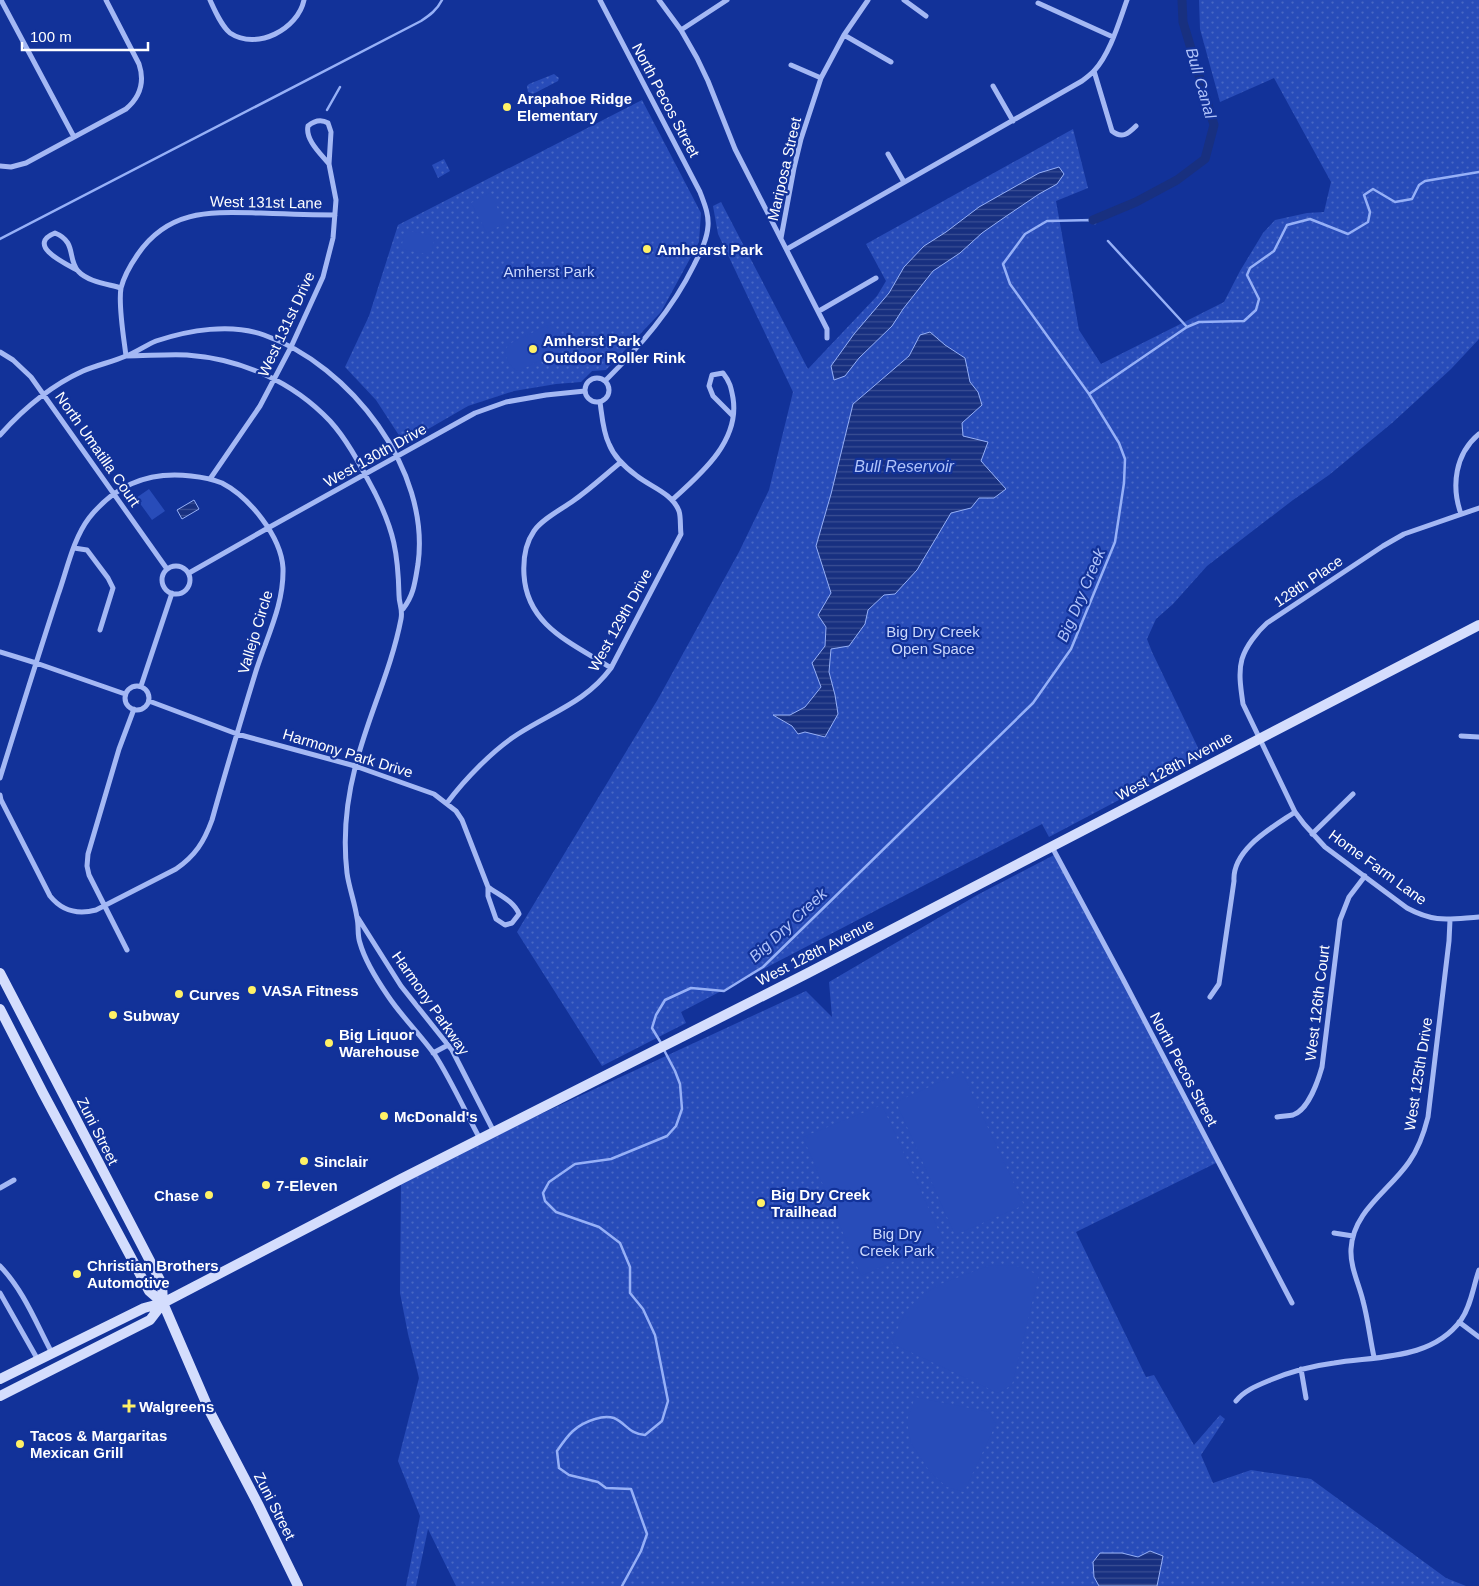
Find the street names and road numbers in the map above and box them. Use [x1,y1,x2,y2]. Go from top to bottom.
street label: North Pecos Street [629,40,704,161]
street label: Mariposa Street [764,115,804,223]
street label: West 131st Lane [210,193,322,211]
street label: West 131st Drive [254,269,318,379]
street label: North Umatilla Court [52,388,144,510]
street label: West 130th Drive [321,420,429,490]
street label: 128th Place [1270,552,1346,610]
street label: West 129th Drive [585,566,655,674]
street label: Vallejo Circle [234,588,276,676]
street label: Harmony Park Drive [281,725,415,781]
street label: West 128th Avenue [1113,728,1235,804]
street label: Home Farm Lane [1326,826,1430,908]
street label: West 128th Avenue [753,915,877,989]
street label: West 126th Court [1301,943,1333,1062]
street label: Harmony Parkway [389,948,473,1058]
street label: North Pecos Street [1147,1009,1222,1130]
street label: West 125th Drive [1401,1016,1435,1132]
street label: Zuni Street [74,1094,123,1168]
street label: Zuni Street [251,1469,300,1543]

